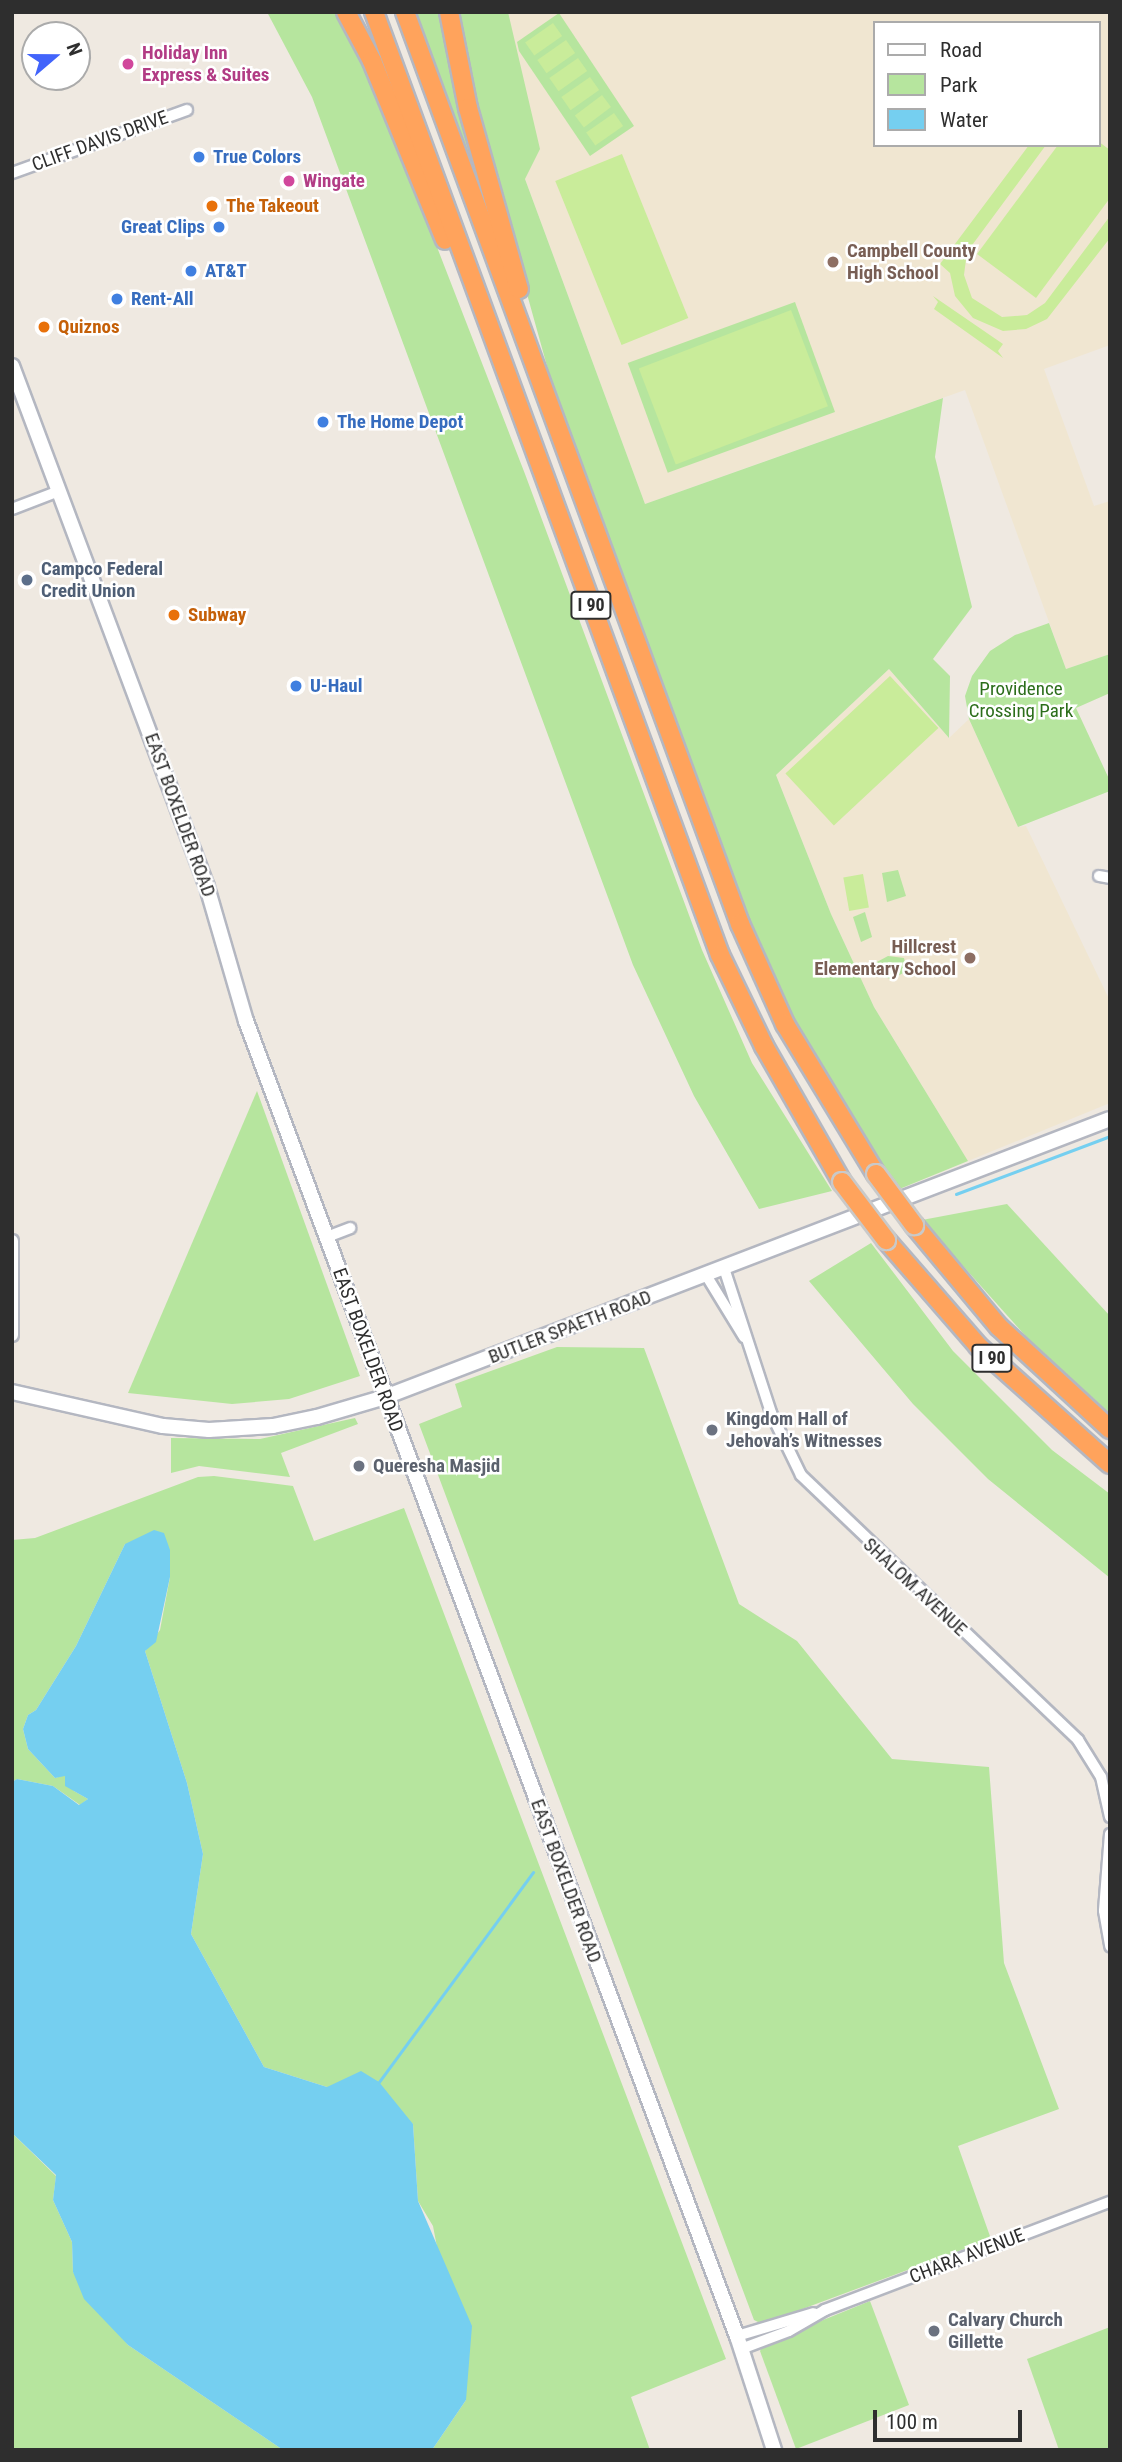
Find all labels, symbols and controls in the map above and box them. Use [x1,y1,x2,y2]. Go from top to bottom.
north arrow [21,21,91,91]
legend [874,21,1101,147]
text: Road [940,38,982,62]
text: N [62,40,87,59]
place label: Holiday Inn Express & Suites [142,42,269,86]
marker: Holiday Inn Express & Suites [120,56,136,72]
text: Park [940,73,977,97]
street label: CLIFF DAVIS DRIVE [29,106,171,176]
text: Water [940,108,988,132]
place label: True Colors [213,146,301,168]
marker: True Colors [191,149,207,165]
place label: Wingate [303,170,365,192]
marker: Wingate [281,173,297,189]
place label: The Takeout [226,195,319,217]
marker: The Takeout [204,198,220,214]
place label: Great Clips [121,216,205,238]
marker: Great Clips [211,219,227,235]
place label: Campbell County High School [847,240,976,284]
marker: Campbell County High School [825,254,841,270]
place label: AT&T [205,260,247,282]
marker: AT&T [183,263,199,279]
place label: Rent-All [131,288,194,310]
marker: Rent-All [109,291,125,307]
place label: Quiznos [58,316,120,338]
marker: Quiznos [36,319,52,335]
place label: The Home Depot [337,411,463,433]
marker: The Home Depot [315,414,331,430]
place label: Campco Federal Credit Union [41,558,163,602]
marker: Campco Federal Credit Union [19,572,35,588]
road number: I 90 [570,590,612,620]
place label: Subway [188,604,246,626]
marker: Subway [166,607,182,623]
place label: U-Haul [310,675,362,697]
marker: U-Haul [288,678,304,694]
park label: Providence Crossing Park [969,678,1073,722]
street label: EAST BOXELDER ROAD [140,730,220,900]
place label: Hillcrest Elementary School [814,936,956,980]
marker: Hillcrest Elementary School [962,950,978,966]
street label: EAST BOXELDER ROAD [328,1265,408,1435]
street label: BUTLER SPAETH ROAD [485,1285,655,1369]
road number: I 90 [971,1344,1013,1372]
place label: Kingdom Hall of Jehovah’s Witnesses [726,1408,882,1452]
marker: Kingdom Hall of Jehovah’s Witnesses [704,1422,720,1438]
place label: Queresha Masjid [373,1455,500,1477]
marker: Queresha Masjid [351,1458,367,1474]
street label: SHALOM AVENUE [858,1533,972,1641]
street label: EAST BOXELDER ROAD [526,1796,606,1966]
street label: CHARA AVENUE [906,2224,1028,2288]
place label: Calvary Church Gillette [948,2309,1063,2353]
marker: Calvary Church Gillette [926,2323,942,2339]
scale bar [877,2396,1026,2440]
text: 100 m [886,2410,938,2434]

